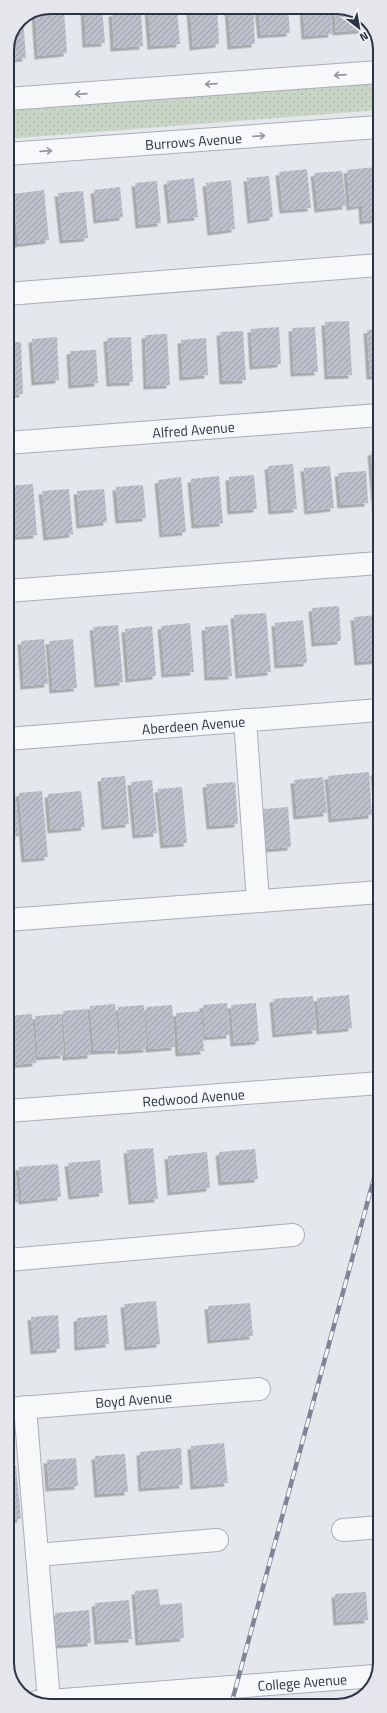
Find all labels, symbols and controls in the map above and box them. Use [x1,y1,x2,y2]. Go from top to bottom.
north arrow [339,8,379,48]
text: N [357,28,372,45]
one-way arrow [334,71,347,78]
one-way arrow [205,81,218,88]
one-way arrow [75,90,88,97]
street label: Burrows Avenue [144,126,243,154]
one-way arrow [252,132,265,139]
one-way arrow [39,148,52,155]
street label: Alfred Avenue [152,415,235,443]
street label: Aberdeen Avenue [141,710,246,739]
street label: Redwood Avenue [141,1083,245,1111]
street label: Boyd Avenue [94,1385,173,1413]
street label: College Avenue [257,1668,348,1696]

